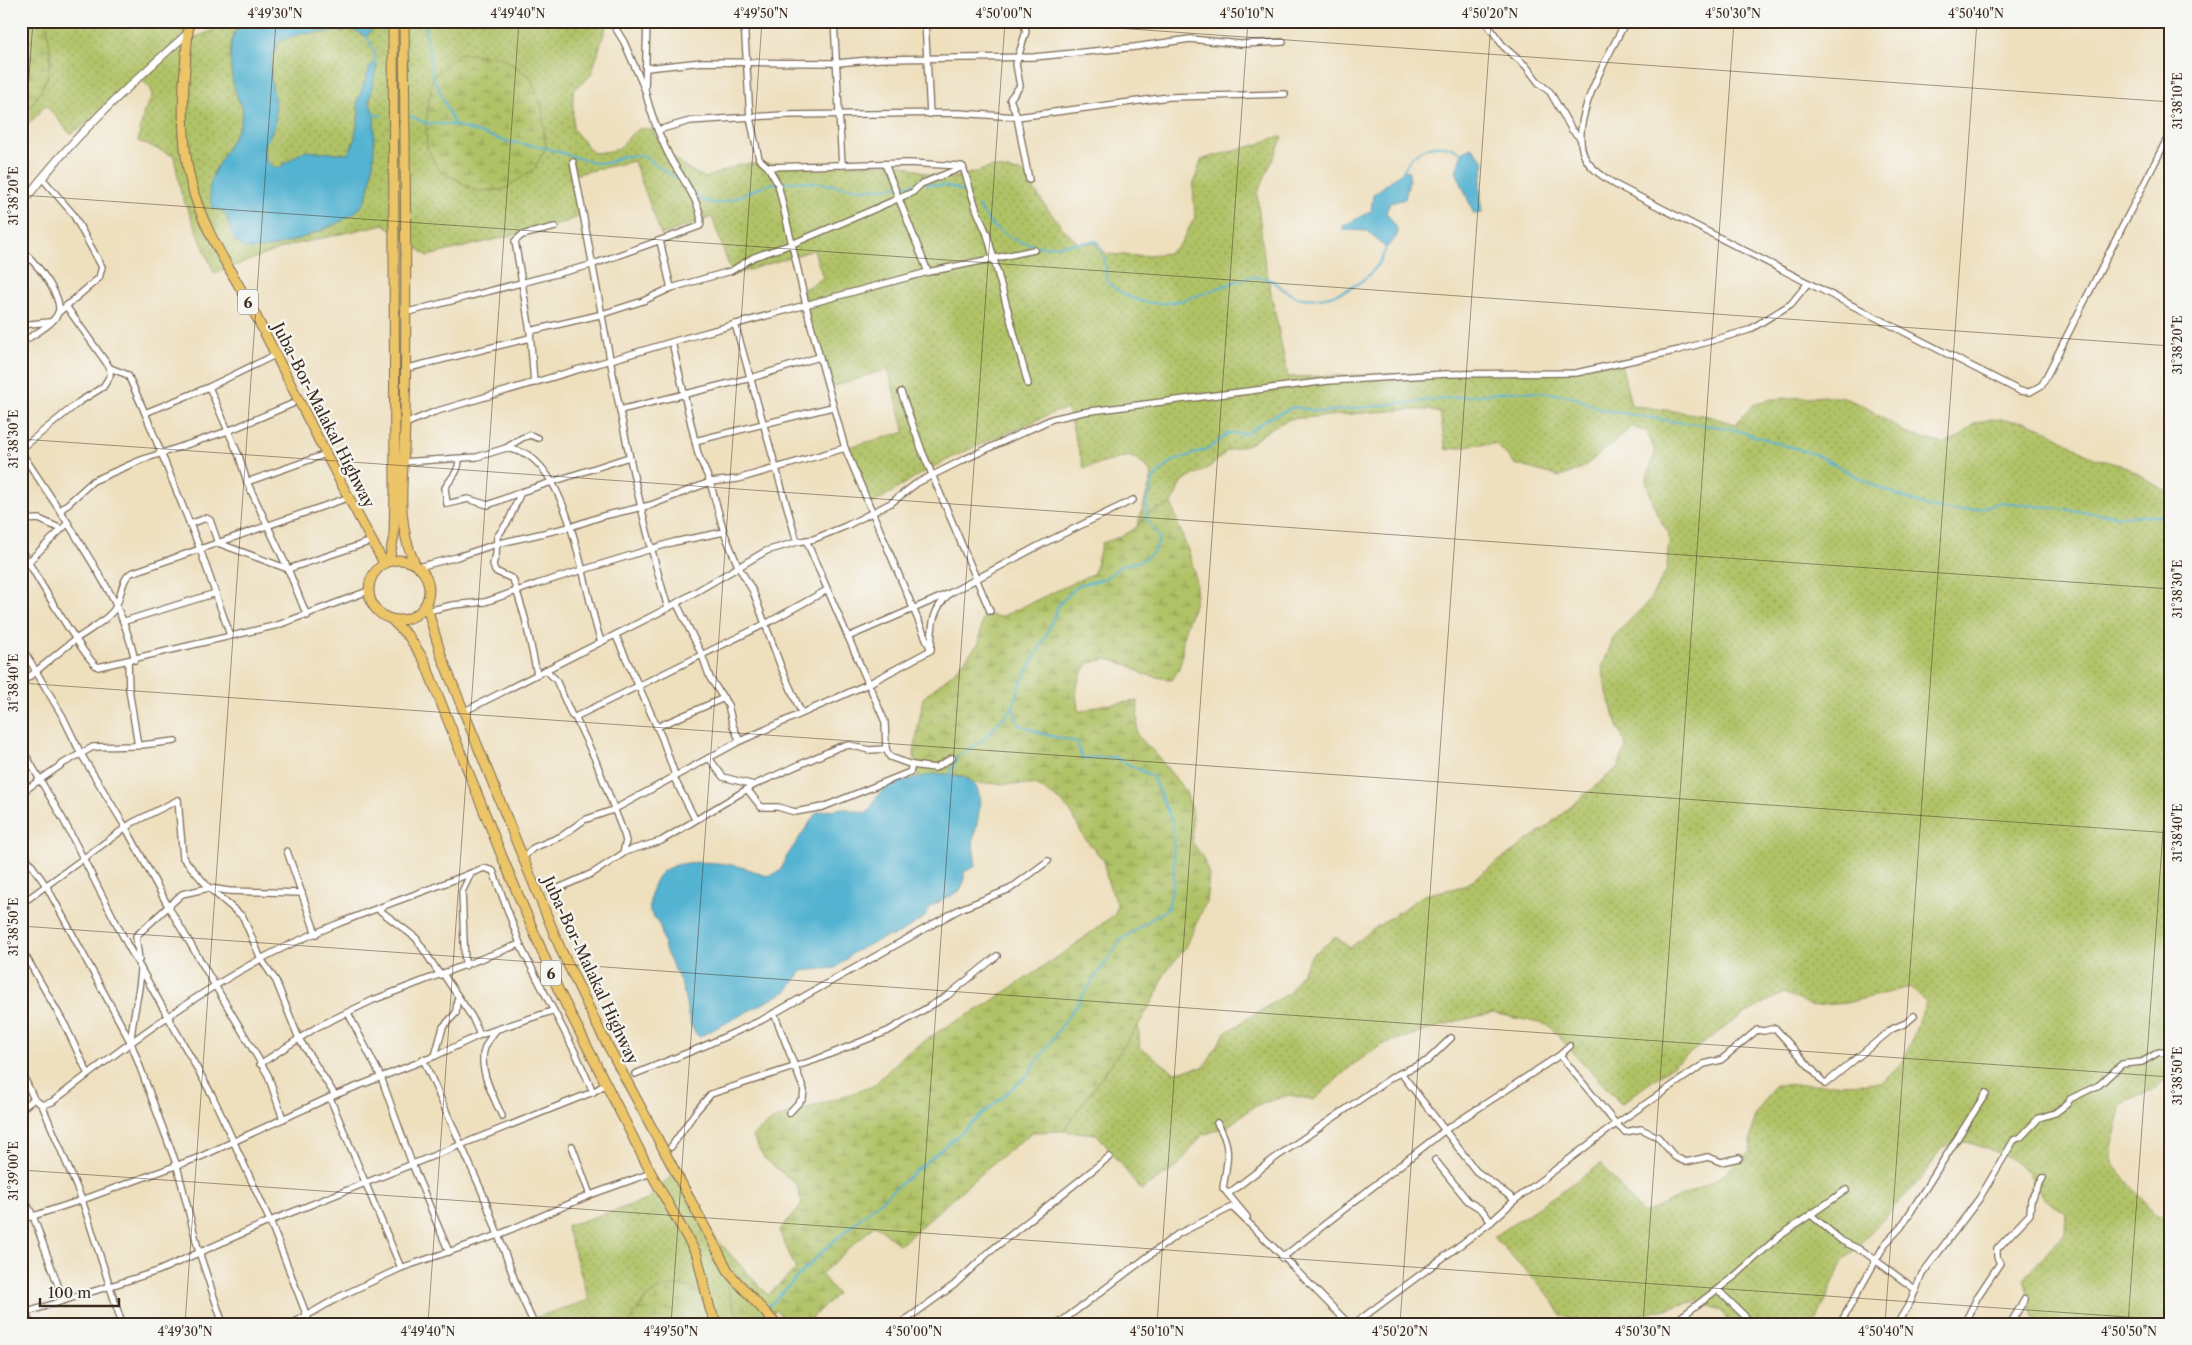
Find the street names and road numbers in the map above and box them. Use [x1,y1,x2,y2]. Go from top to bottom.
road number: 6 [238,290,258,314]
street label: Juba-Bor-Malakal Highway [267,316,380,512]
street label: Juba-Bor-Malakal Highway [537,870,644,1068]
road number: 6 [541,960,561,986]

